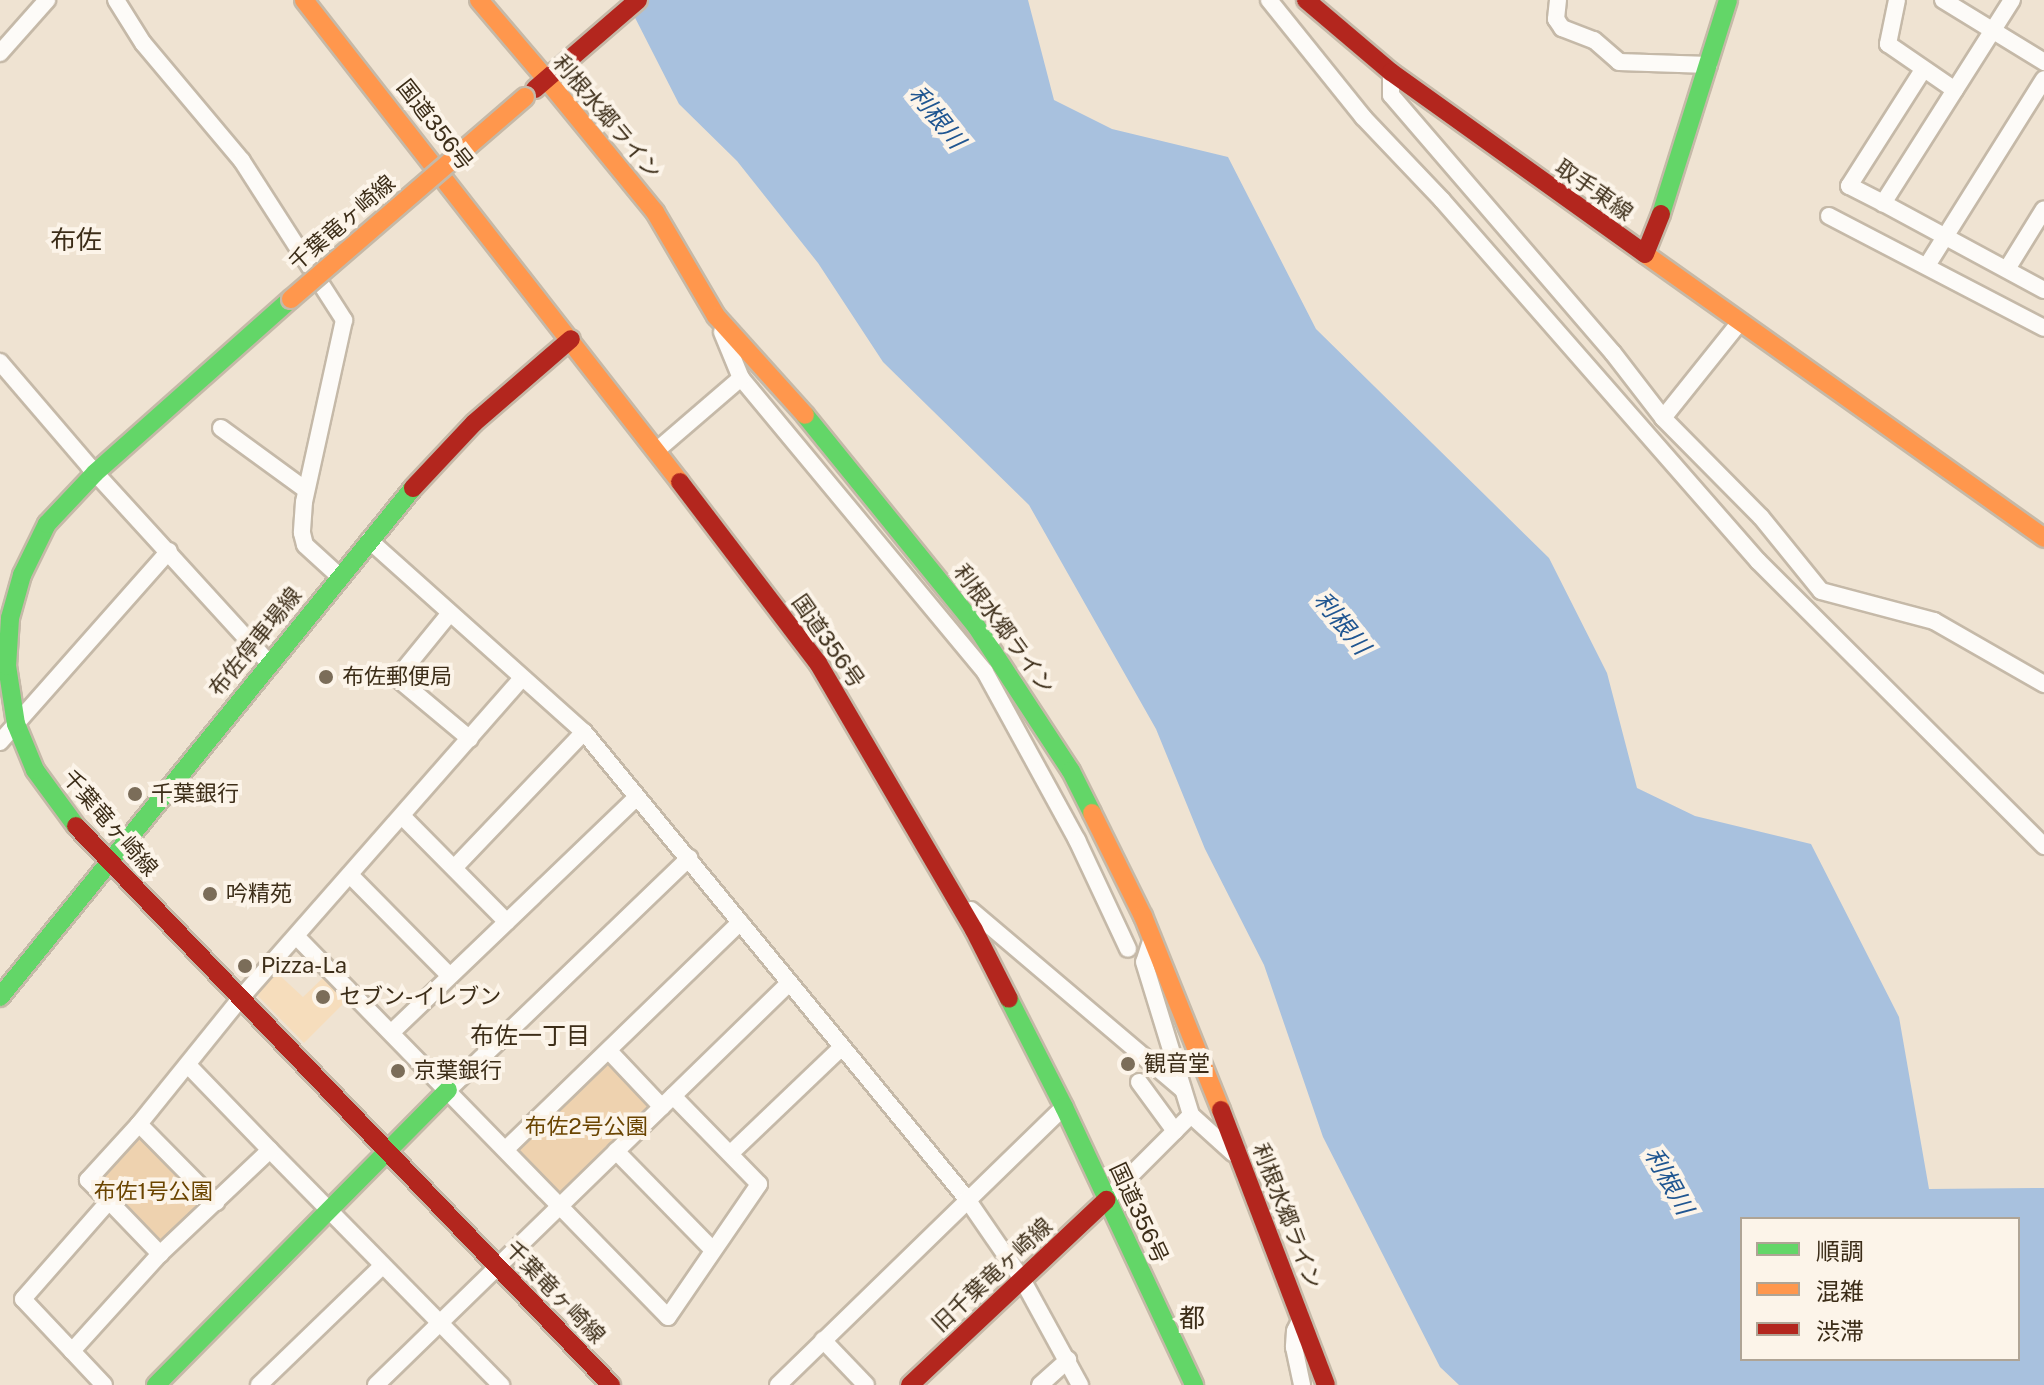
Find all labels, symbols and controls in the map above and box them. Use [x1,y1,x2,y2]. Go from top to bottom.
street label: 利根水郷ライン [547,50,667,184]
street label: 国道356号 [391,74,479,176]
water label: 利根川 [903,80,971,154]
street label: 取手東線 [1550,154,1638,226]
street label: 千葉竜ヶ崎線 [284,170,400,276]
district label: 布佐 [50,224,102,256]
street label: 利根水郷ライン [948,559,1060,699]
street label: 布佐停車場線 [203,582,307,702]
water label: 利根川 [1308,586,1376,660]
street label: 国道356号 [786,589,870,693]
place label: 布佐郵便局 [342,664,452,690]
marker: 布佐郵便局 [317,668,335,686]
street label: 千葉竜ヶ崎線 [57,765,163,881]
place label: 千葉銀行 [151,781,239,807]
marker: 千葉銀行 [126,785,144,803]
place label: 吟精苑 [226,881,292,907]
marker: 吟精苑 [201,885,219,903]
place label: Pizza-La [261,953,347,979]
marker: Pizza-La [236,957,254,975]
place label: セブン-イレブン [339,984,501,1010]
marker: セブン-イレブン [314,988,332,1006]
district label: 布佐一丁目 [470,1022,590,1050]
place label: 観音堂 [1144,1051,1210,1077]
marker: 観音堂 [1119,1055,1137,1073]
place label: 京葉銀行 [414,1058,502,1084]
marker: 京葉銀行 [389,1062,407,1080]
park label: 布佐2号公園 [524,1114,648,1140]
street label: 利根水郷ライン [1247,1139,1327,1293]
water label: 利根川 [1639,1143,1699,1219]
street label: 国道356号 [1104,1159,1174,1267]
park label: 布佐1号公園 [94,1179,212,1205]
street label: 旧千葉竜ヶ崎線 [927,1213,1057,1337]
legend [1740,1217,2020,1361]
street label: 千葉竜ヶ崎線 [500,1235,610,1349]
text: 順調 [1816,1237,1864,1265]
text: 混雑 [1816,1277,1864,1305]
district label: 都 [1179,1302,1205,1334]
text: 渋滞 [1816,1317,1864,1345]

